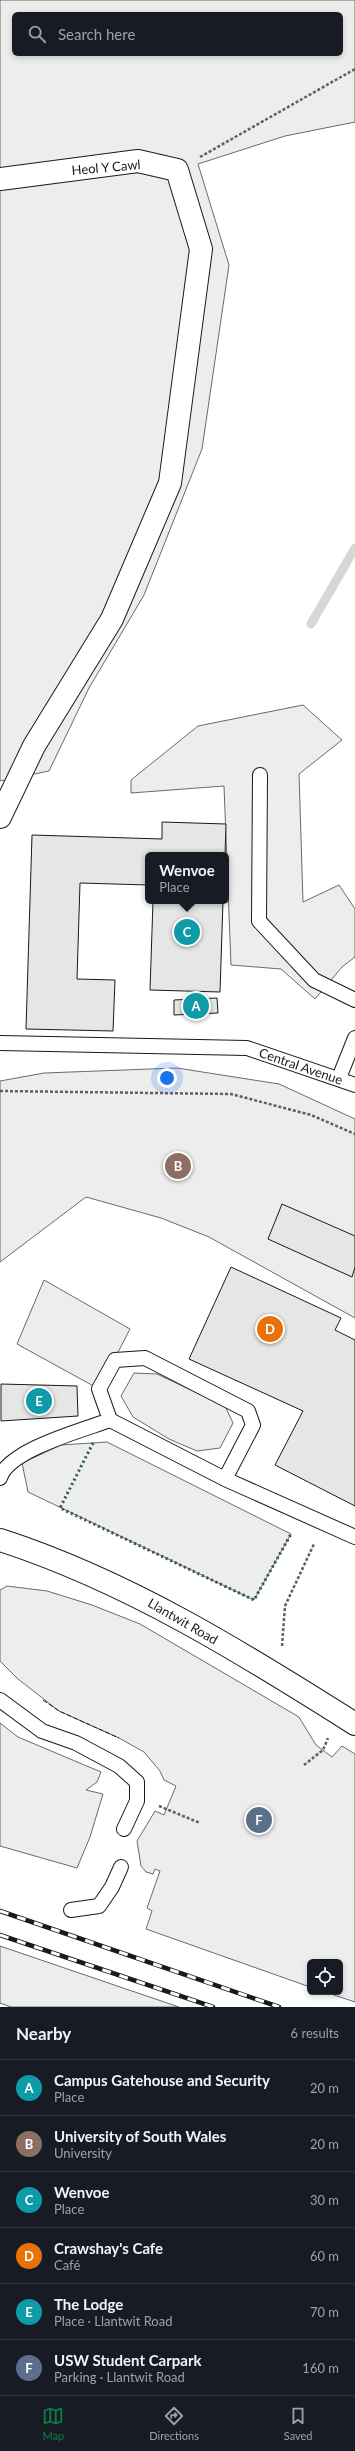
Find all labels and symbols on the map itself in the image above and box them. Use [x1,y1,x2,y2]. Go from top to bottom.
street label: Heol Y Cawl [71,156,141,178]
pin: C [174,917,200,947]
pin: A [183,991,209,1021]
street label: Central Avenue [257,1044,345,1088]
your location [157,1068,177,1088]
pin: B [165,1151,191,1181]
pin: D [257,1314,283,1344]
pin: E [26,1386,52,1416]
street label: Llantwit Road [145,1595,221,1647]
pin: F [246,1805,272,1835]

